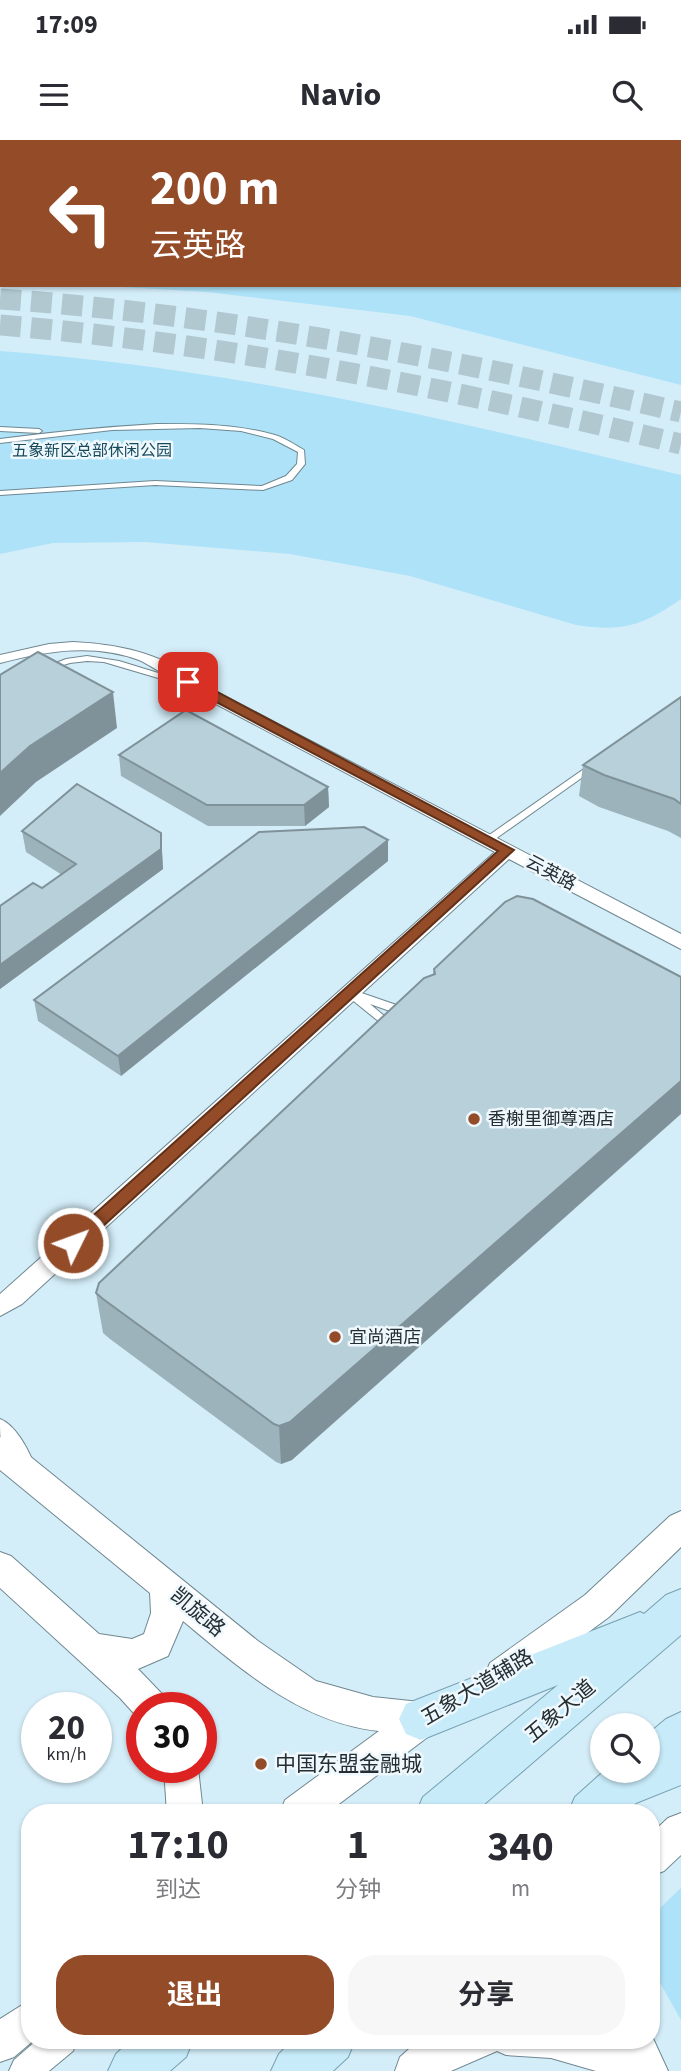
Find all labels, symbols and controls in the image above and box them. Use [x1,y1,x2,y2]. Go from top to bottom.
text: 17:09 [35,6,98,43]
text: Navio [300,72,381,118]
icon: menu [35,76,73,114]
icon: search [608,76,646,114]
text: 200 m [150,154,279,224]
icon: left [35,168,126,259]
text: 云英路 [150,223,246,269]
park label: 五象新区总部休闲公园 [12,440,172,462]
pin [158,652,218,712]
icon: arrive [169,663,207,701]
street label: 云英路 [521,849,581,897]
place label: 香榭里御尊酒店 [488,1107,614,1132]
marker: 香榭里御尊酒店 [466,1111,482,1127]
position arrow [36,1206,110,1280]
place label: 宜尚酒店 [349,1325,421,1350]
marker: 宜尚酒店 [327,1329,343,1345]
street label: 凯旋路 [164,1580,232,1644]
street label: 五象大道辅路 [415,1642,539,1732]
street label: 五象大道 [518,1673,602,1749]
speed limit sign: 30 [126,1692,217,1783]
text: 20 [48,1703,85,1753]
map controls [590,1713,660,1783]
button: search [590,1713,660,1783]
text: km/h [47,1742,86,1767]
place label: 中国东盟金融城 [275,1749,422,1779]
marker: 中国东盟金融城 [253,1756,269,1772]
text: 17:10 [127,1815,229,1875]
text: 1 [347,1815,369,1875]
text: 340 [487,1817,554,1877]
text: m [511,1872,530,1905]
text: 到达 [155,1873,201,1906]
text: 分钟 [335,1873,381,1906]
button: 退出 [56,1955,334,2035]
button: 分享 [348,1955,625,2035]

